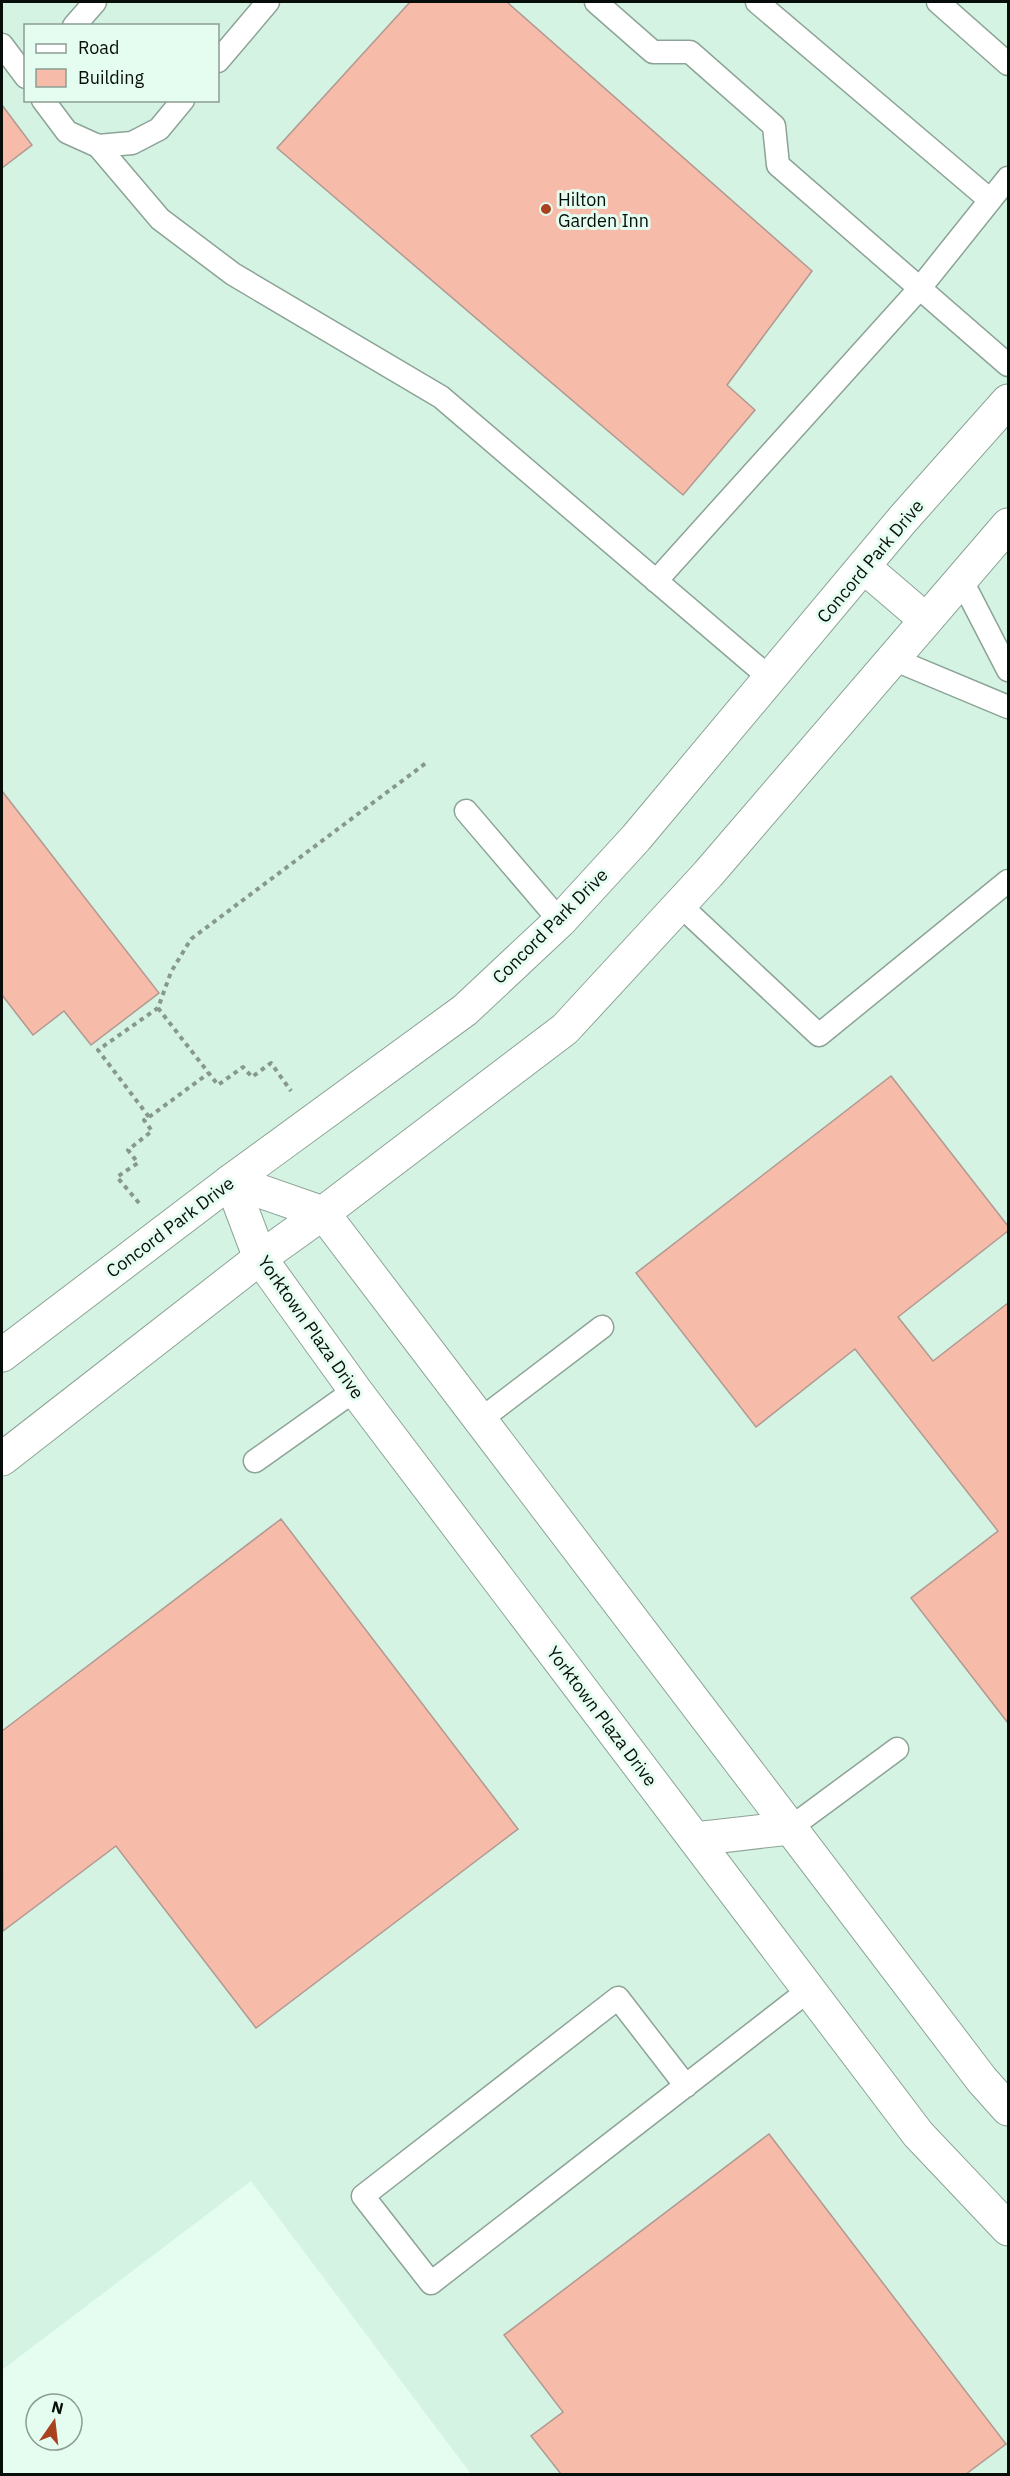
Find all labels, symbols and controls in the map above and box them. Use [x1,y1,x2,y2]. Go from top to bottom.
legend [24,24,219,102]
text: Road [78,36,119,59]
text: Building [78,66,145,89]
place label: Hilton Garden Inn [558,188,649,232]
marker: Hilton Garden Inn [539,202,553,216]
street label: Concord Park Drive [812,494,928,627]
street label: Concord Park Drive [487,863,613,989]
street label: Concord Park Drive [102,1171,239,1283]
street label: Yorktown Plaza Drive [253,1251,369,1403]
street label: Yorktown Plaza Drive [542,1641,662,1791]
north arrow [24,2392,84,2452]
text: N [50,2396,66,2419]

